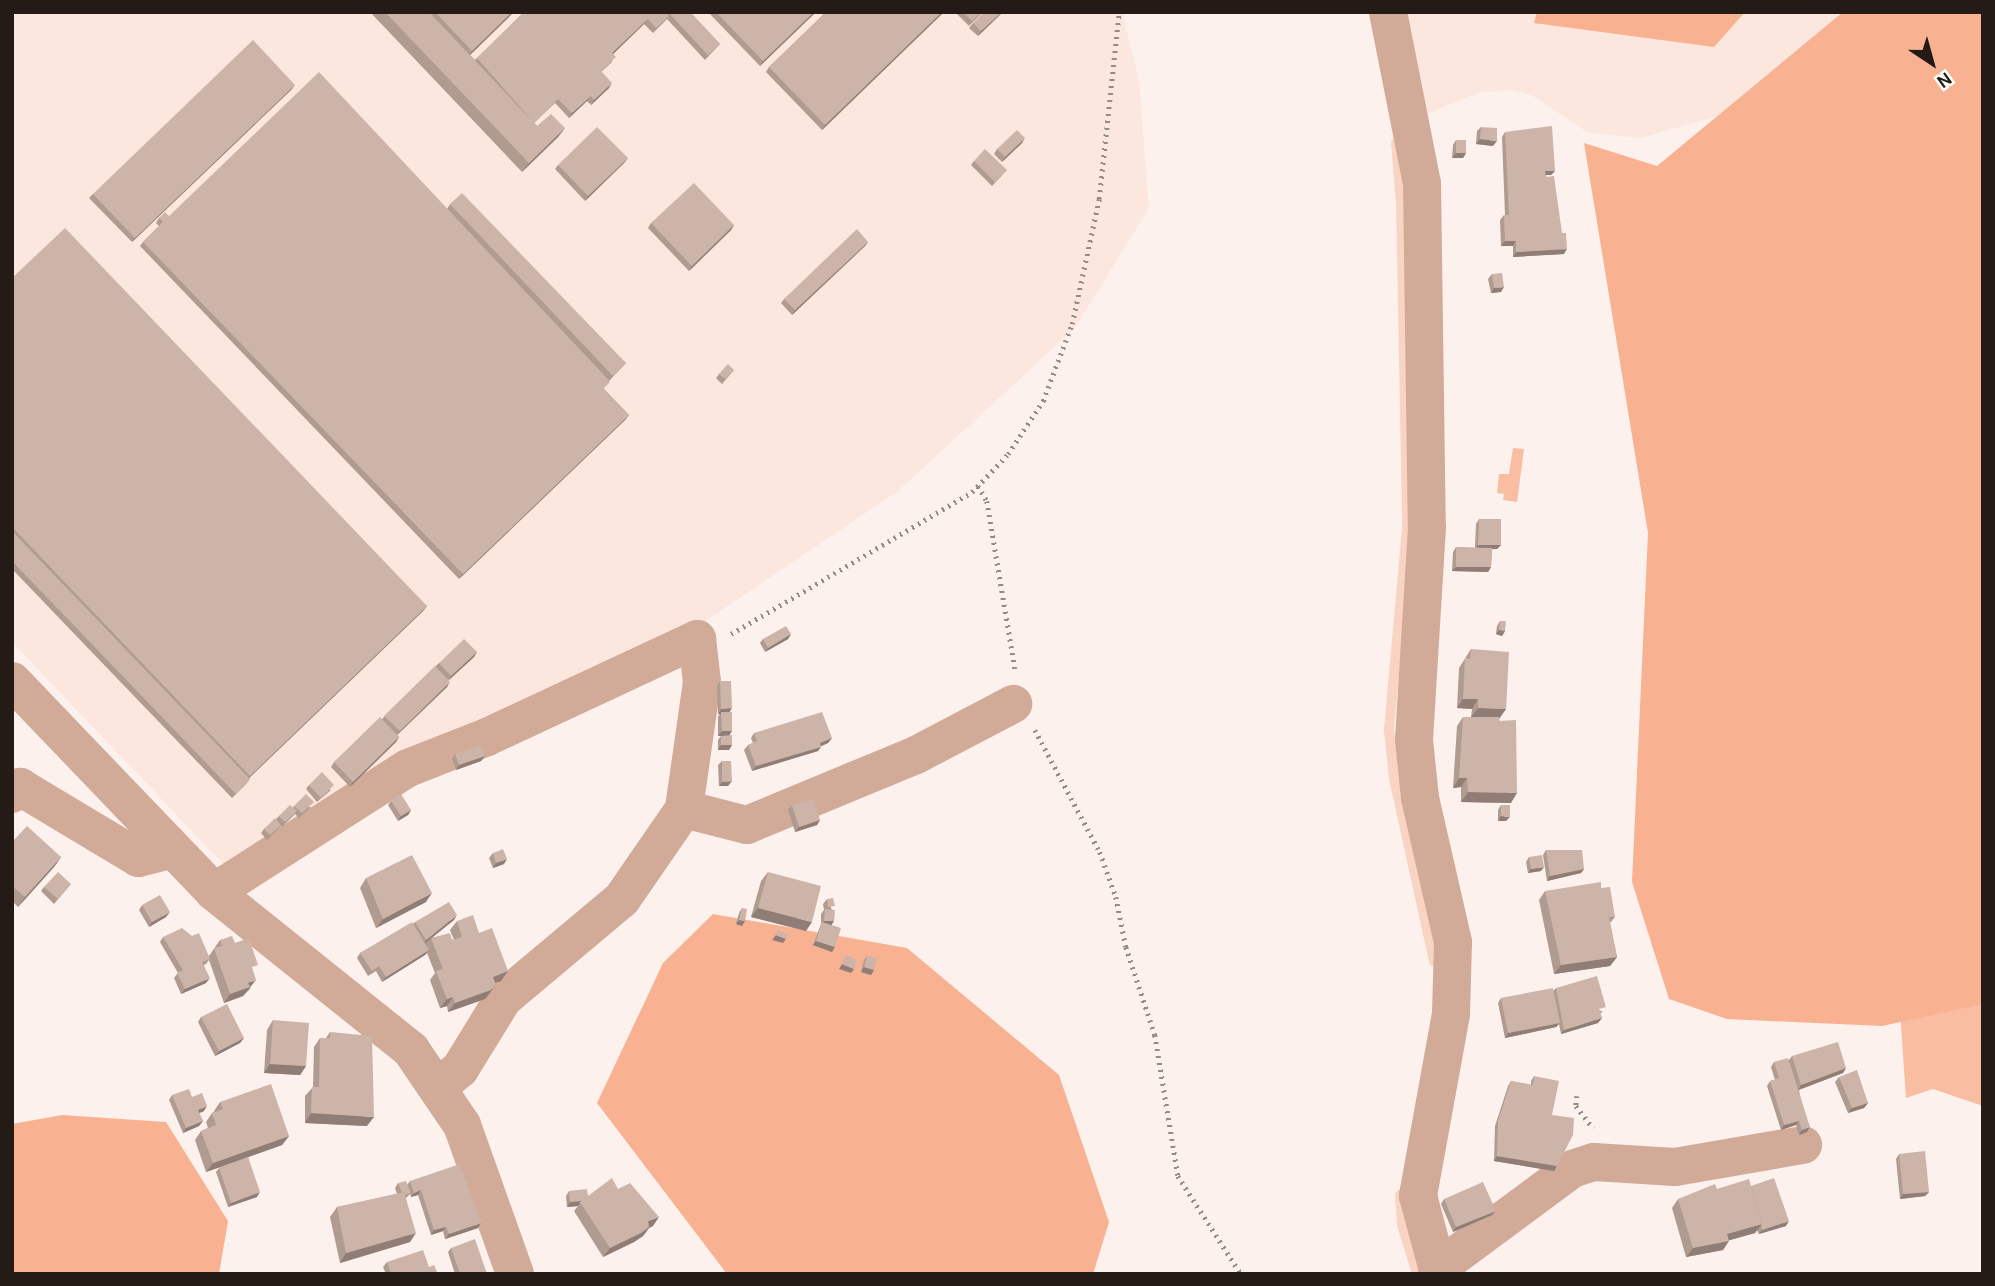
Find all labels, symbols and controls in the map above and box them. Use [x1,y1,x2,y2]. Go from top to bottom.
north arrow [1897,28,1967,98]
text: N [1932,67,1956,93]

